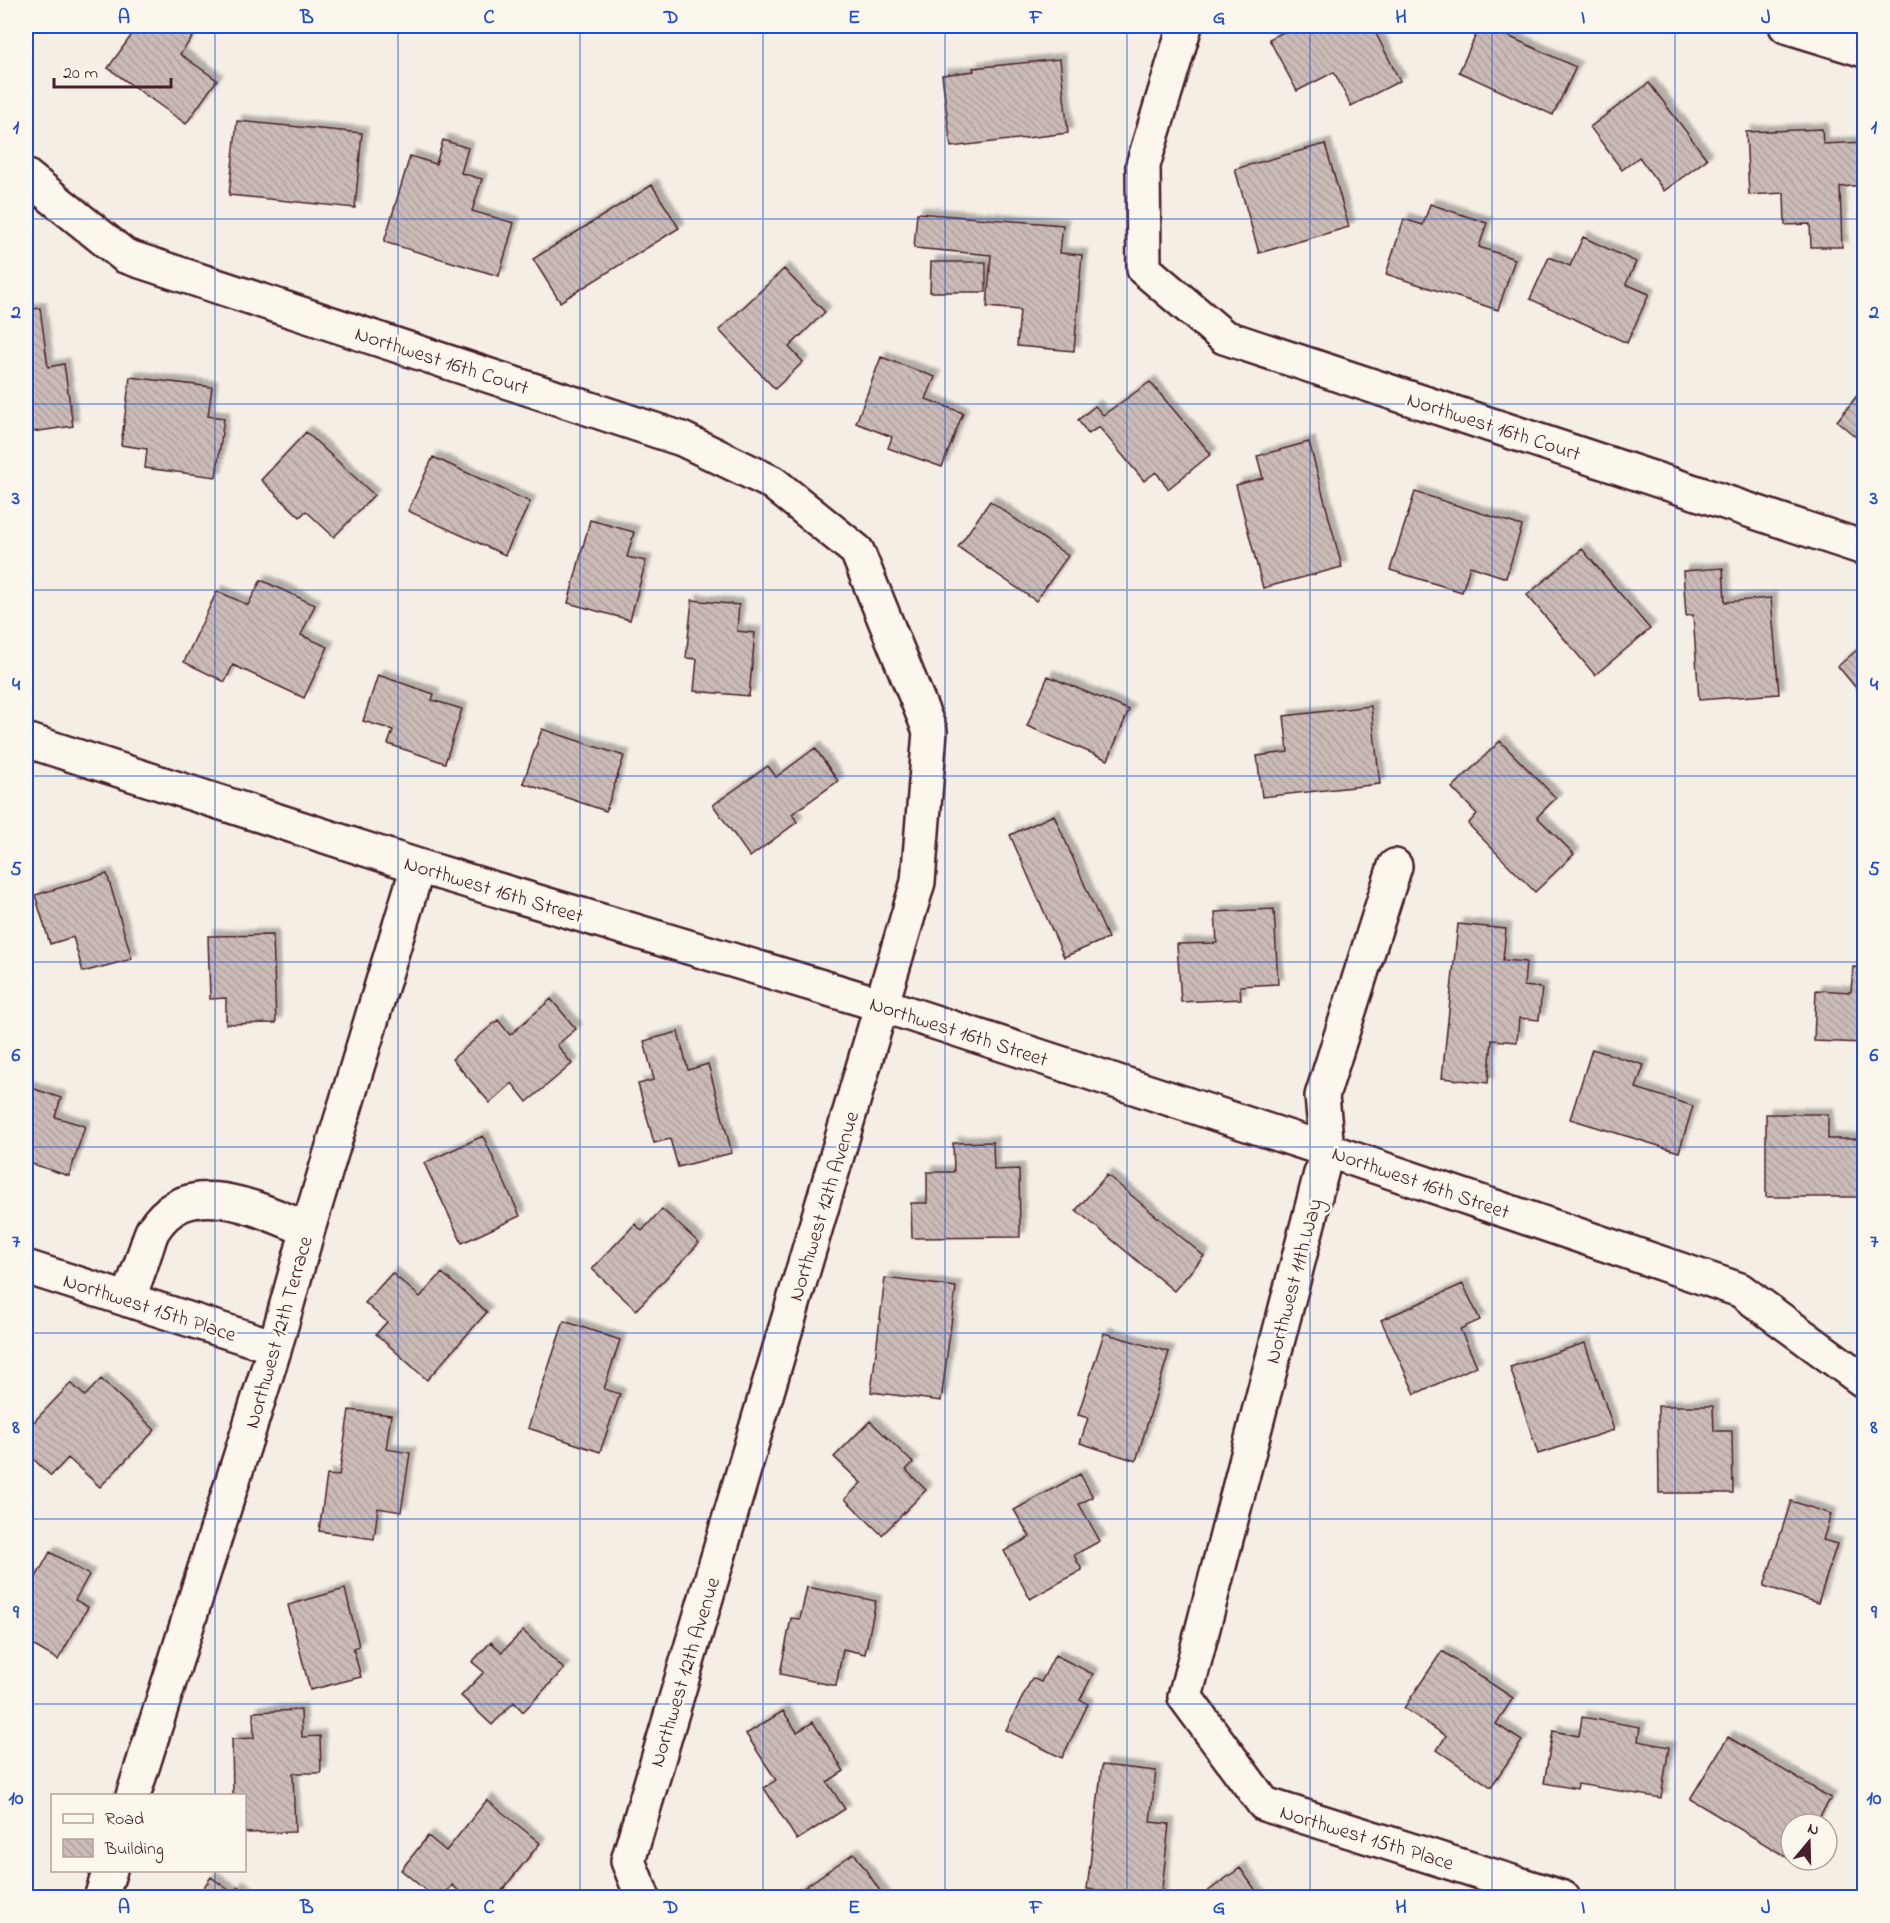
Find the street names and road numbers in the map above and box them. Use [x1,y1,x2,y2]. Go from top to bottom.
street label: Northwest 16th Court [351,320,532,404]
street label: Northwest 16th Court [1403,386,1584,470]
street label: Northwest 16th Street [400,849,587,932]
street label: Northwest 16th Street [865,990,1051,1076]
street label: Northwest 12th Avenue [782,1107,868,1305]
street label: Northwest 16th Street [1328,1139,1513,1228]
street label: Northwest 11th Way [1258,1196,1333,1368]
street label: Northwest 12th Terrace [238,1232,322,1432]
street label: Northwest 15th Place [59,1267,240,1351]
street label: Northwest 12th Avenue [643,1573,729,1771]
street label: Northwest 15th Place [1276,1798,1458,1880]

